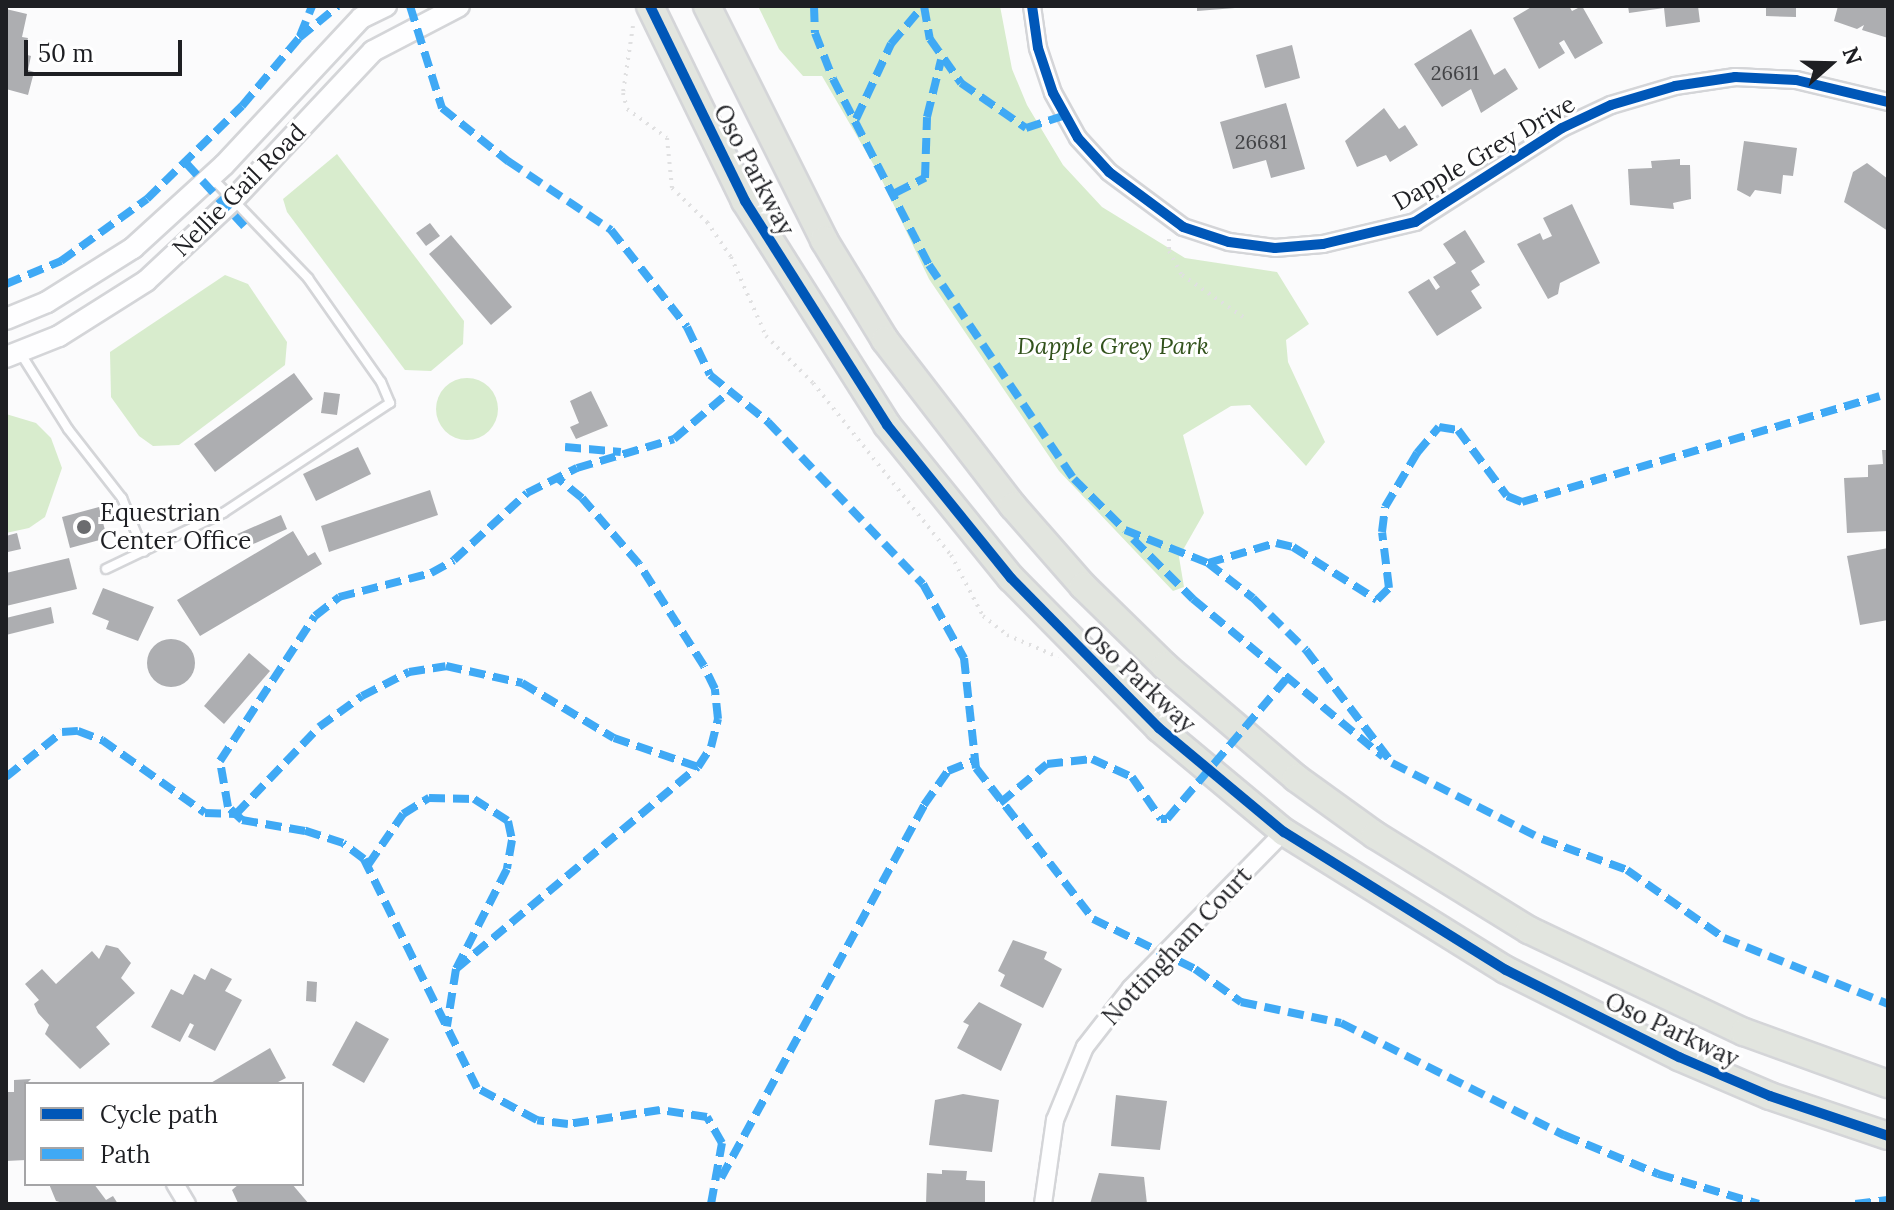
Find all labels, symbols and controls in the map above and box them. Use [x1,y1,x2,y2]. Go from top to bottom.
scale bar [28,24,186,74]
north arrow [1790,24,1870,104]
text: 50 m [38,38,94,69]
text: N [1836,43,1869,69]
house number: 26611 [1431,60,1479,84]
street label: Dapple Grey Drive [1388,89,1580,217]
street label: Oso Parkway [707,100,801,240]
street label: Nellie Gail Road [167,118,311,262]
house number: 26681 [1235,129,1287,153]
park label: Dapple Grey Park [1017,332,1209,360]
place label: Equestrian Center Office [100,499,251,555]
marker: Equestrian Center Office [75,518,93,536]
street label: Oso Parkway [1076,619,1202,739]
street label: Nottingham Court [1096,861,1258,1031]
street label: Oso Parkway [1601,986,1743,1074]
legend [24,1082,304,1186]
text: Cycle path [100,1099,218,1130]
text: Path [100,1139,150,1170]

